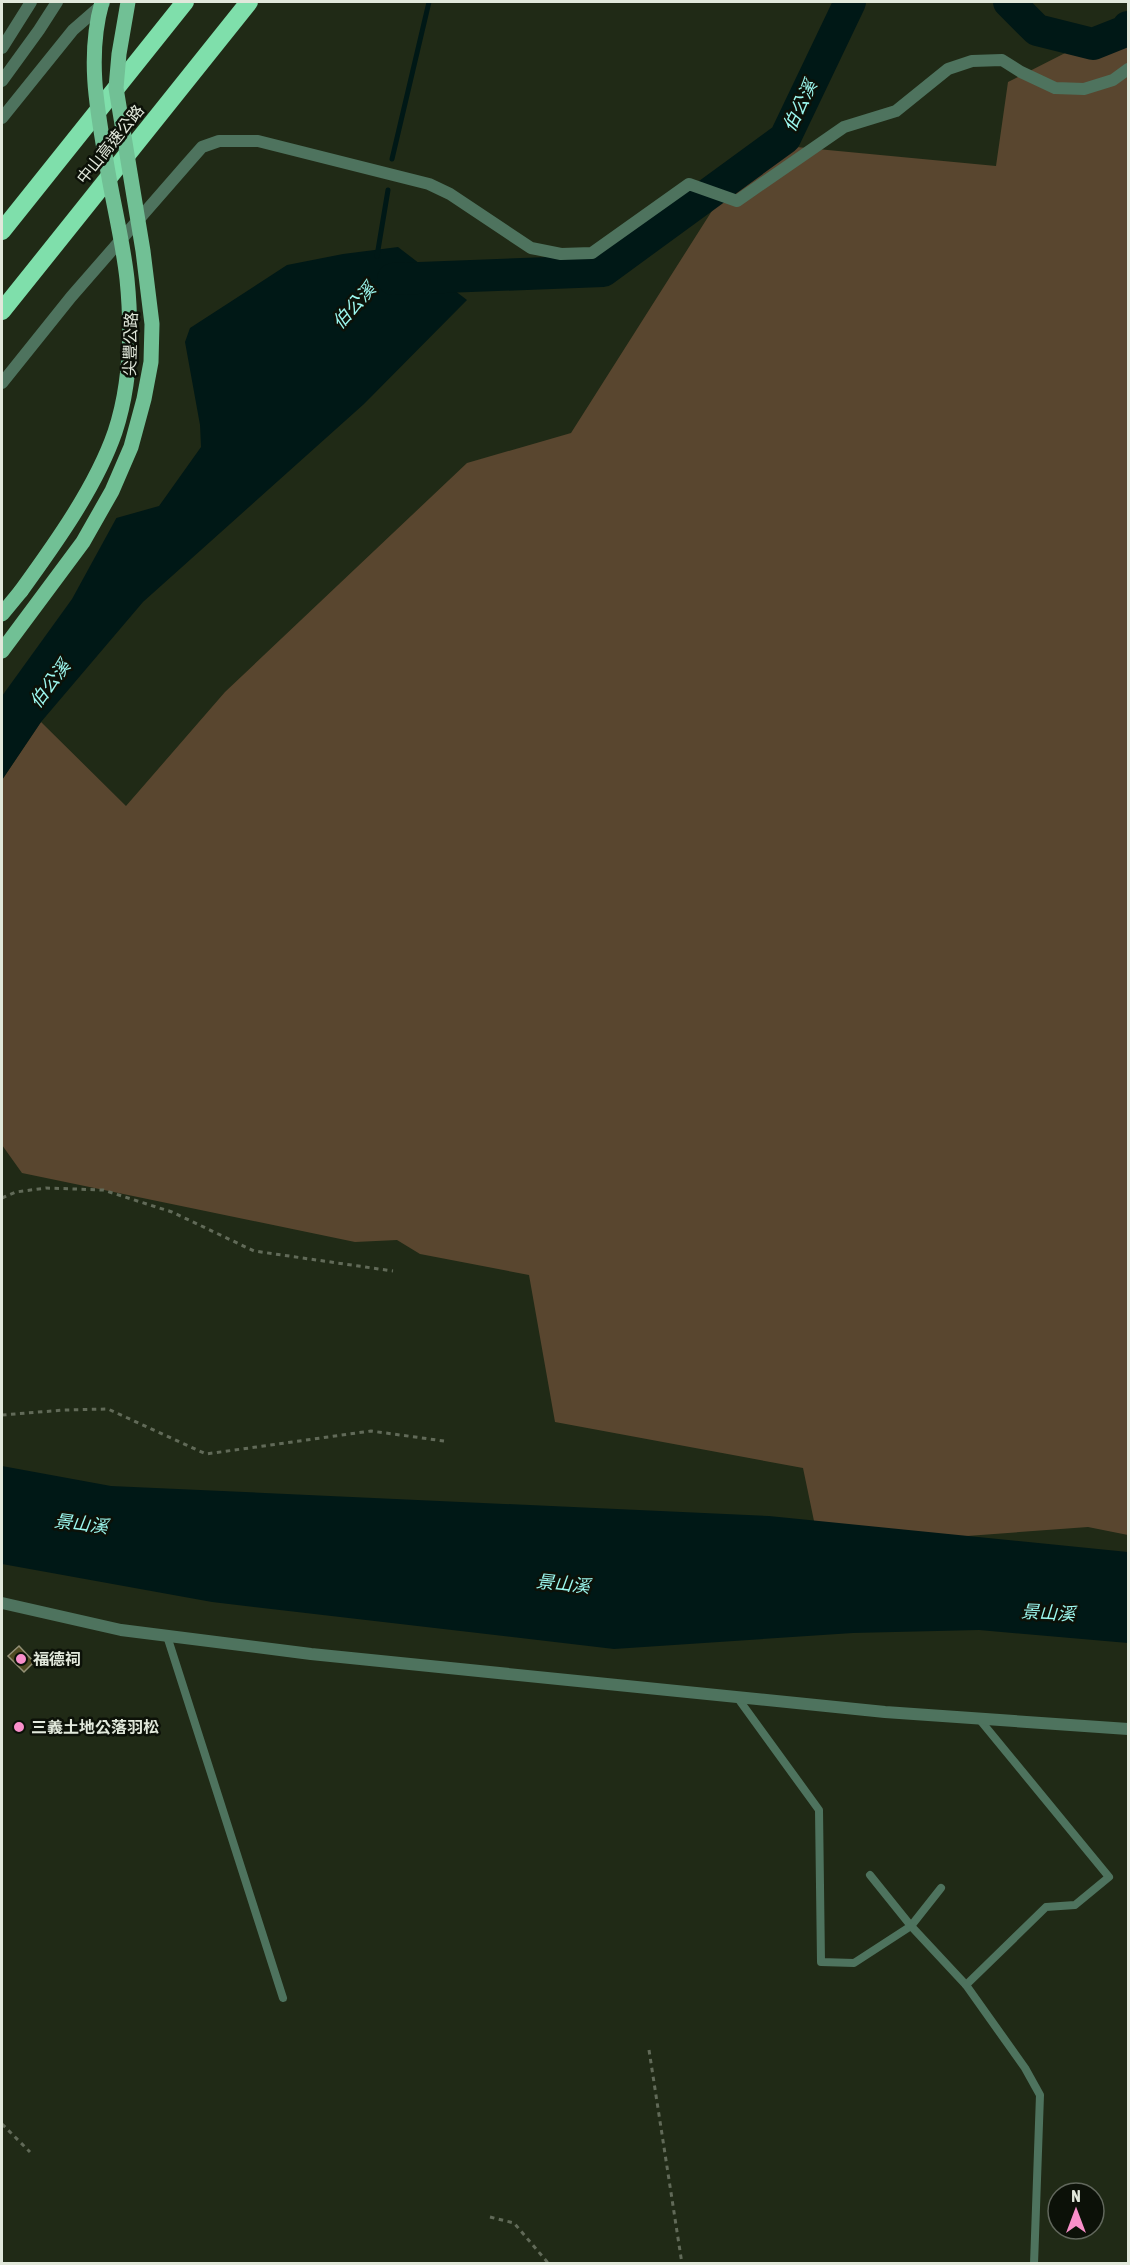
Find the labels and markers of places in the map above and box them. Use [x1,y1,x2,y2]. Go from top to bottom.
place label: 福德祠 [33,1650,81,1668]
marker: 福德祠 [14,1652,28,1666]
place label: 三義土地公落羽松 [31,1718,159,1736]
marker: 三義土地公落羽松 [12,1720,26,1734]

